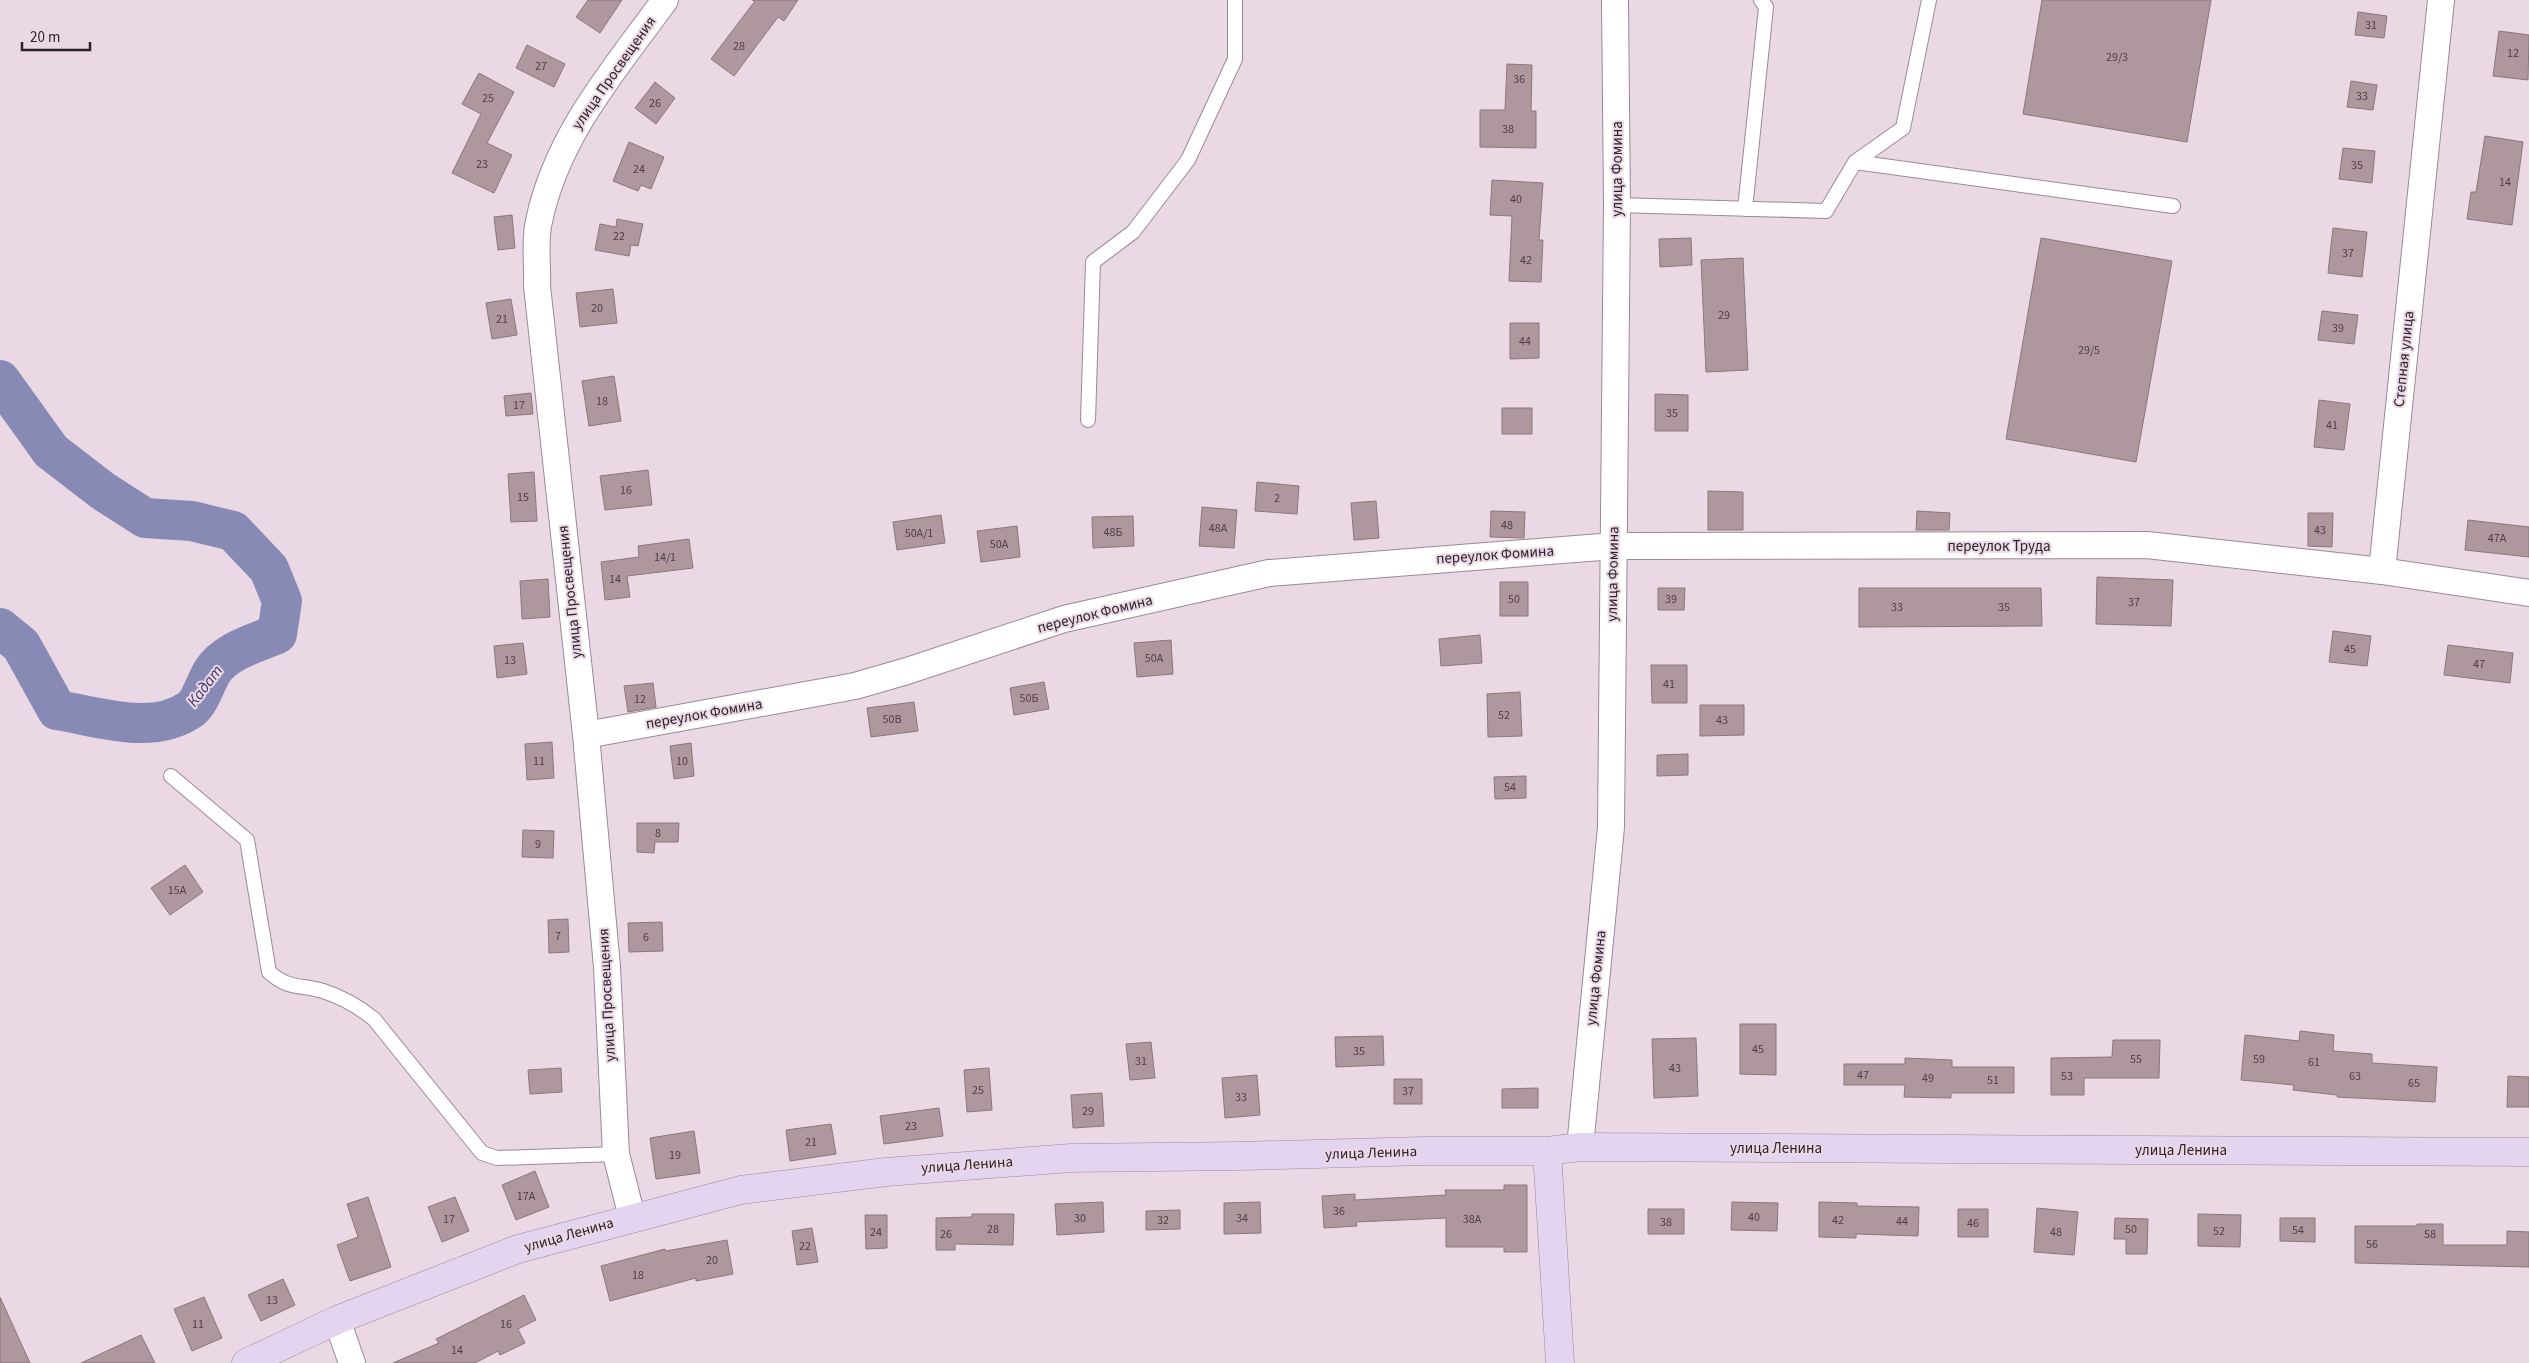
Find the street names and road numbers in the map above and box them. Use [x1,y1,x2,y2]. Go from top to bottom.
street label: улица Просвещения [567,12,661,134]
street label: улица Фомина [1607,121,1628,217]
street label: Степная улица [2389,310,2419,408]
street label: улица Просвещения [553,524,587,660]
street label: улица Фомина [1602,526,1624,622]
street label: переулок Труда [1947,536,2051,557]
street label: переулок Фомина [1435,540,1555,570]
street label: переулок Фомина [1035,590,1155,638]
street label: переулок Фомина [644,693,764,735]
street label: улица Просвещения [593,928,621,1062]
street label: улица Фомина [1581,929,1611,1027]
street label: улица Ленина [1730,1138,1822,1159]
street label: улица Ленина [2135,1140,2227,1161]
street label: улица Ленина [1325,1141,1417,1165]
street label: улица Ленина [920,1151,1014,1179]
street label: улица Ленина [522,1212,616,1258]

